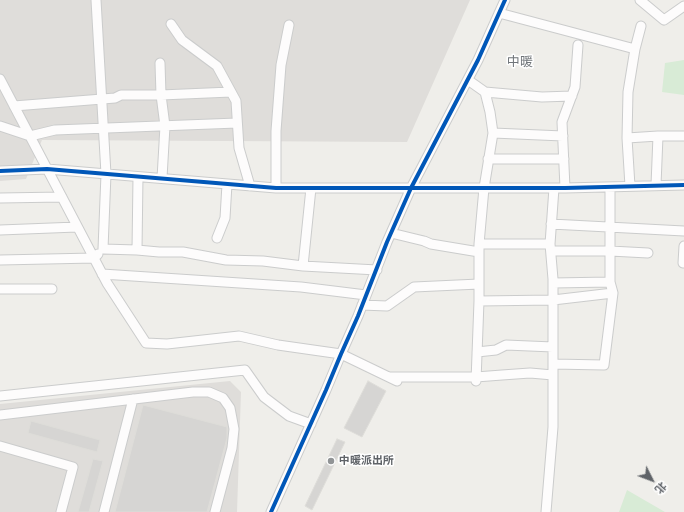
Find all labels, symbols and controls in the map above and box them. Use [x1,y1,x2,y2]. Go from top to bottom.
district label: 中暖 [507,55,533,71]
place label: 中暖派出所 [339,454,394,468]
marker: 中暖派出所 [326,456,336,466]
north arrow [632,460,672,500]
text: 北 [651,479,671,497]

